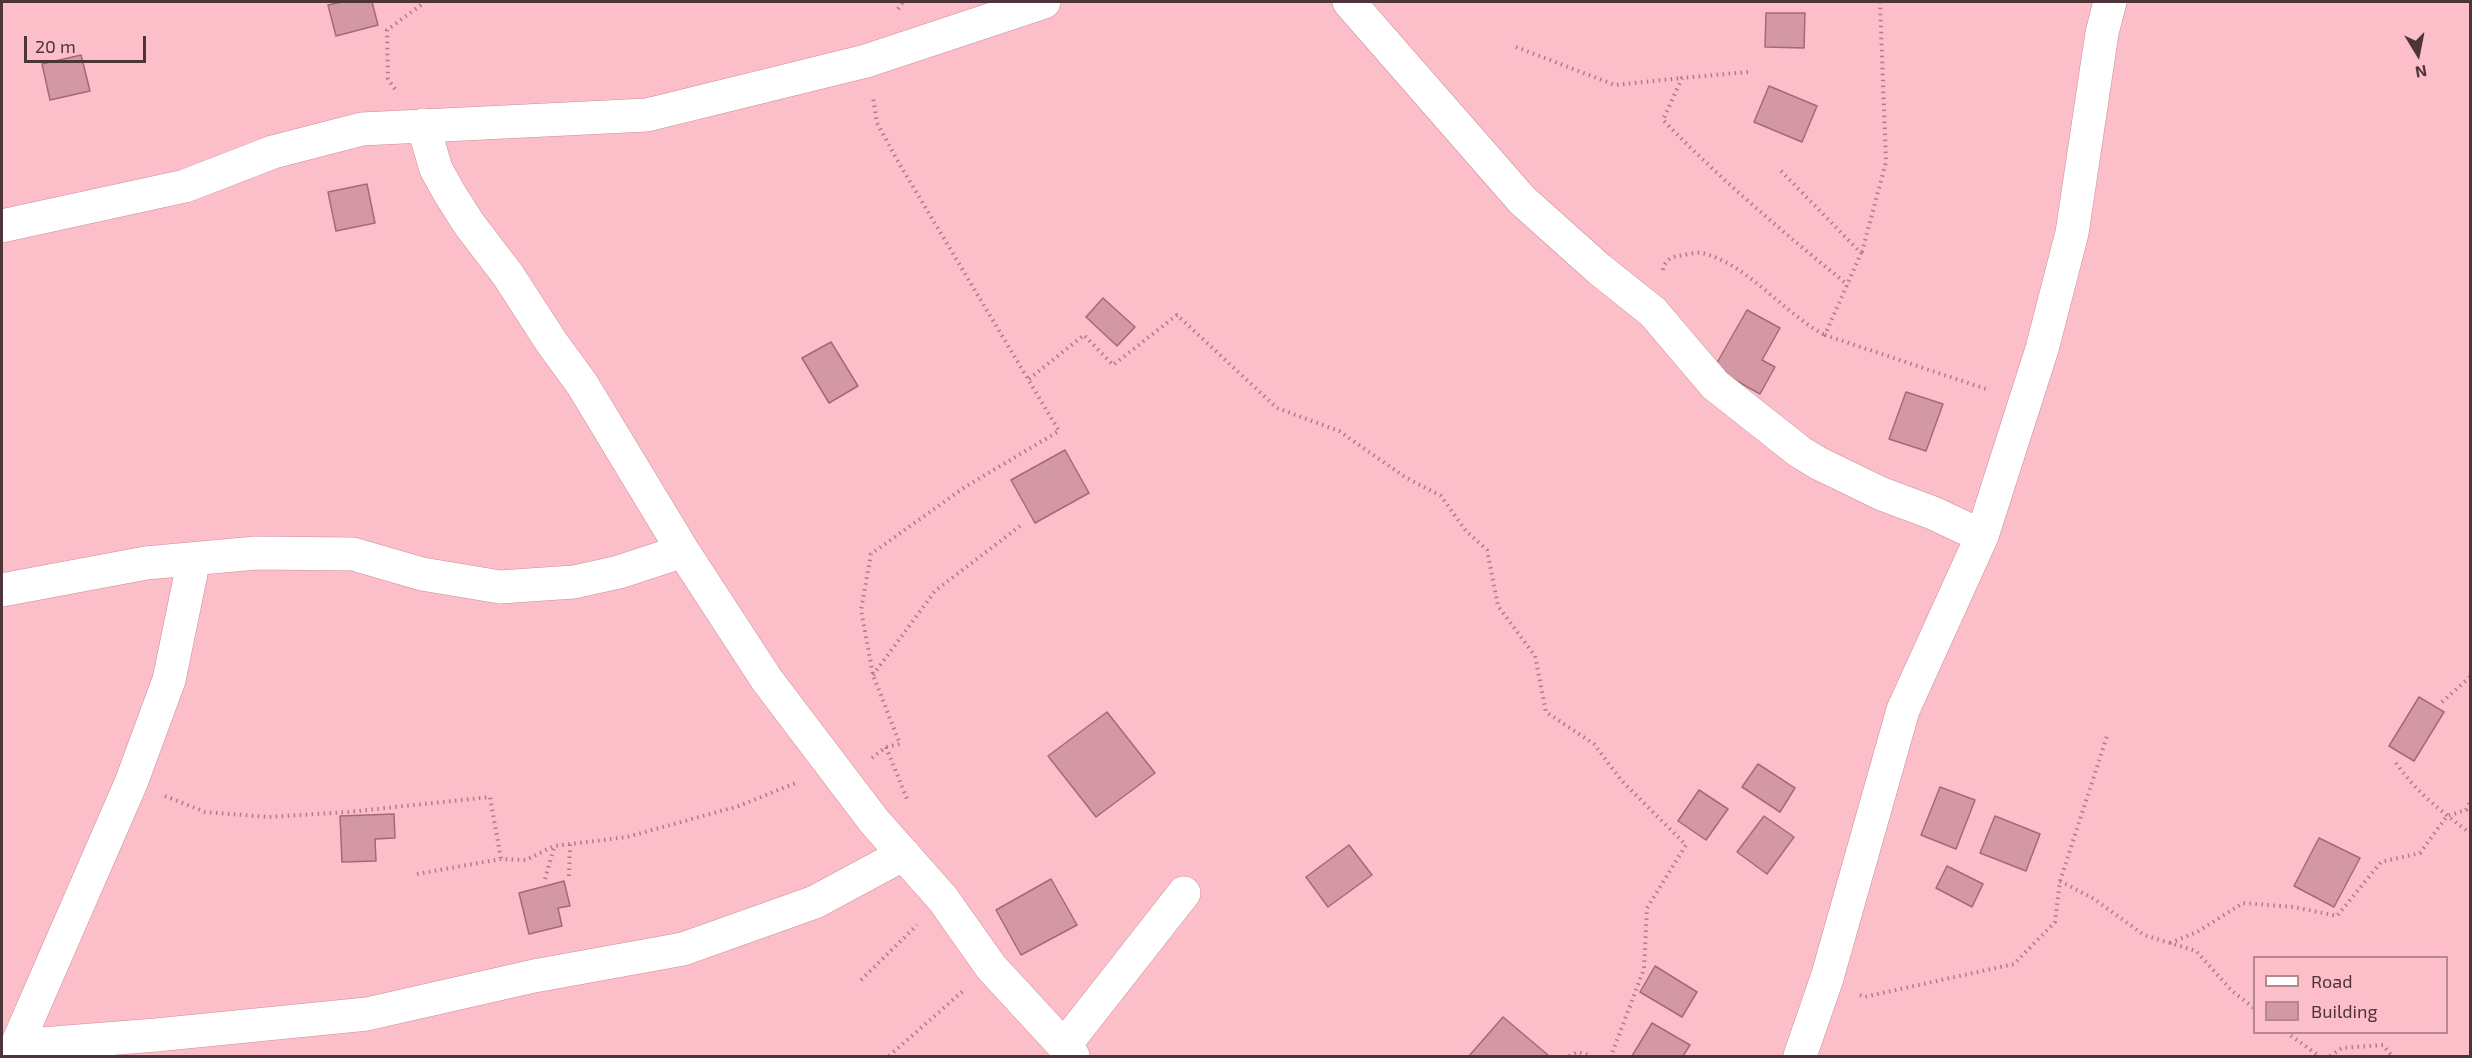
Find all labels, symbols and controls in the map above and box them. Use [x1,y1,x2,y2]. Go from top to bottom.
scale bar [27,24,148,62]
north arrow [2388,24,2448,84]
text: 20 m [35,35,76,57]
text: N [2414,62,2429,83]
legend [2253,956,2448,1034]
text: Road [2311,970,2352,992]
text: Building [2311,1000,2378,1022]

